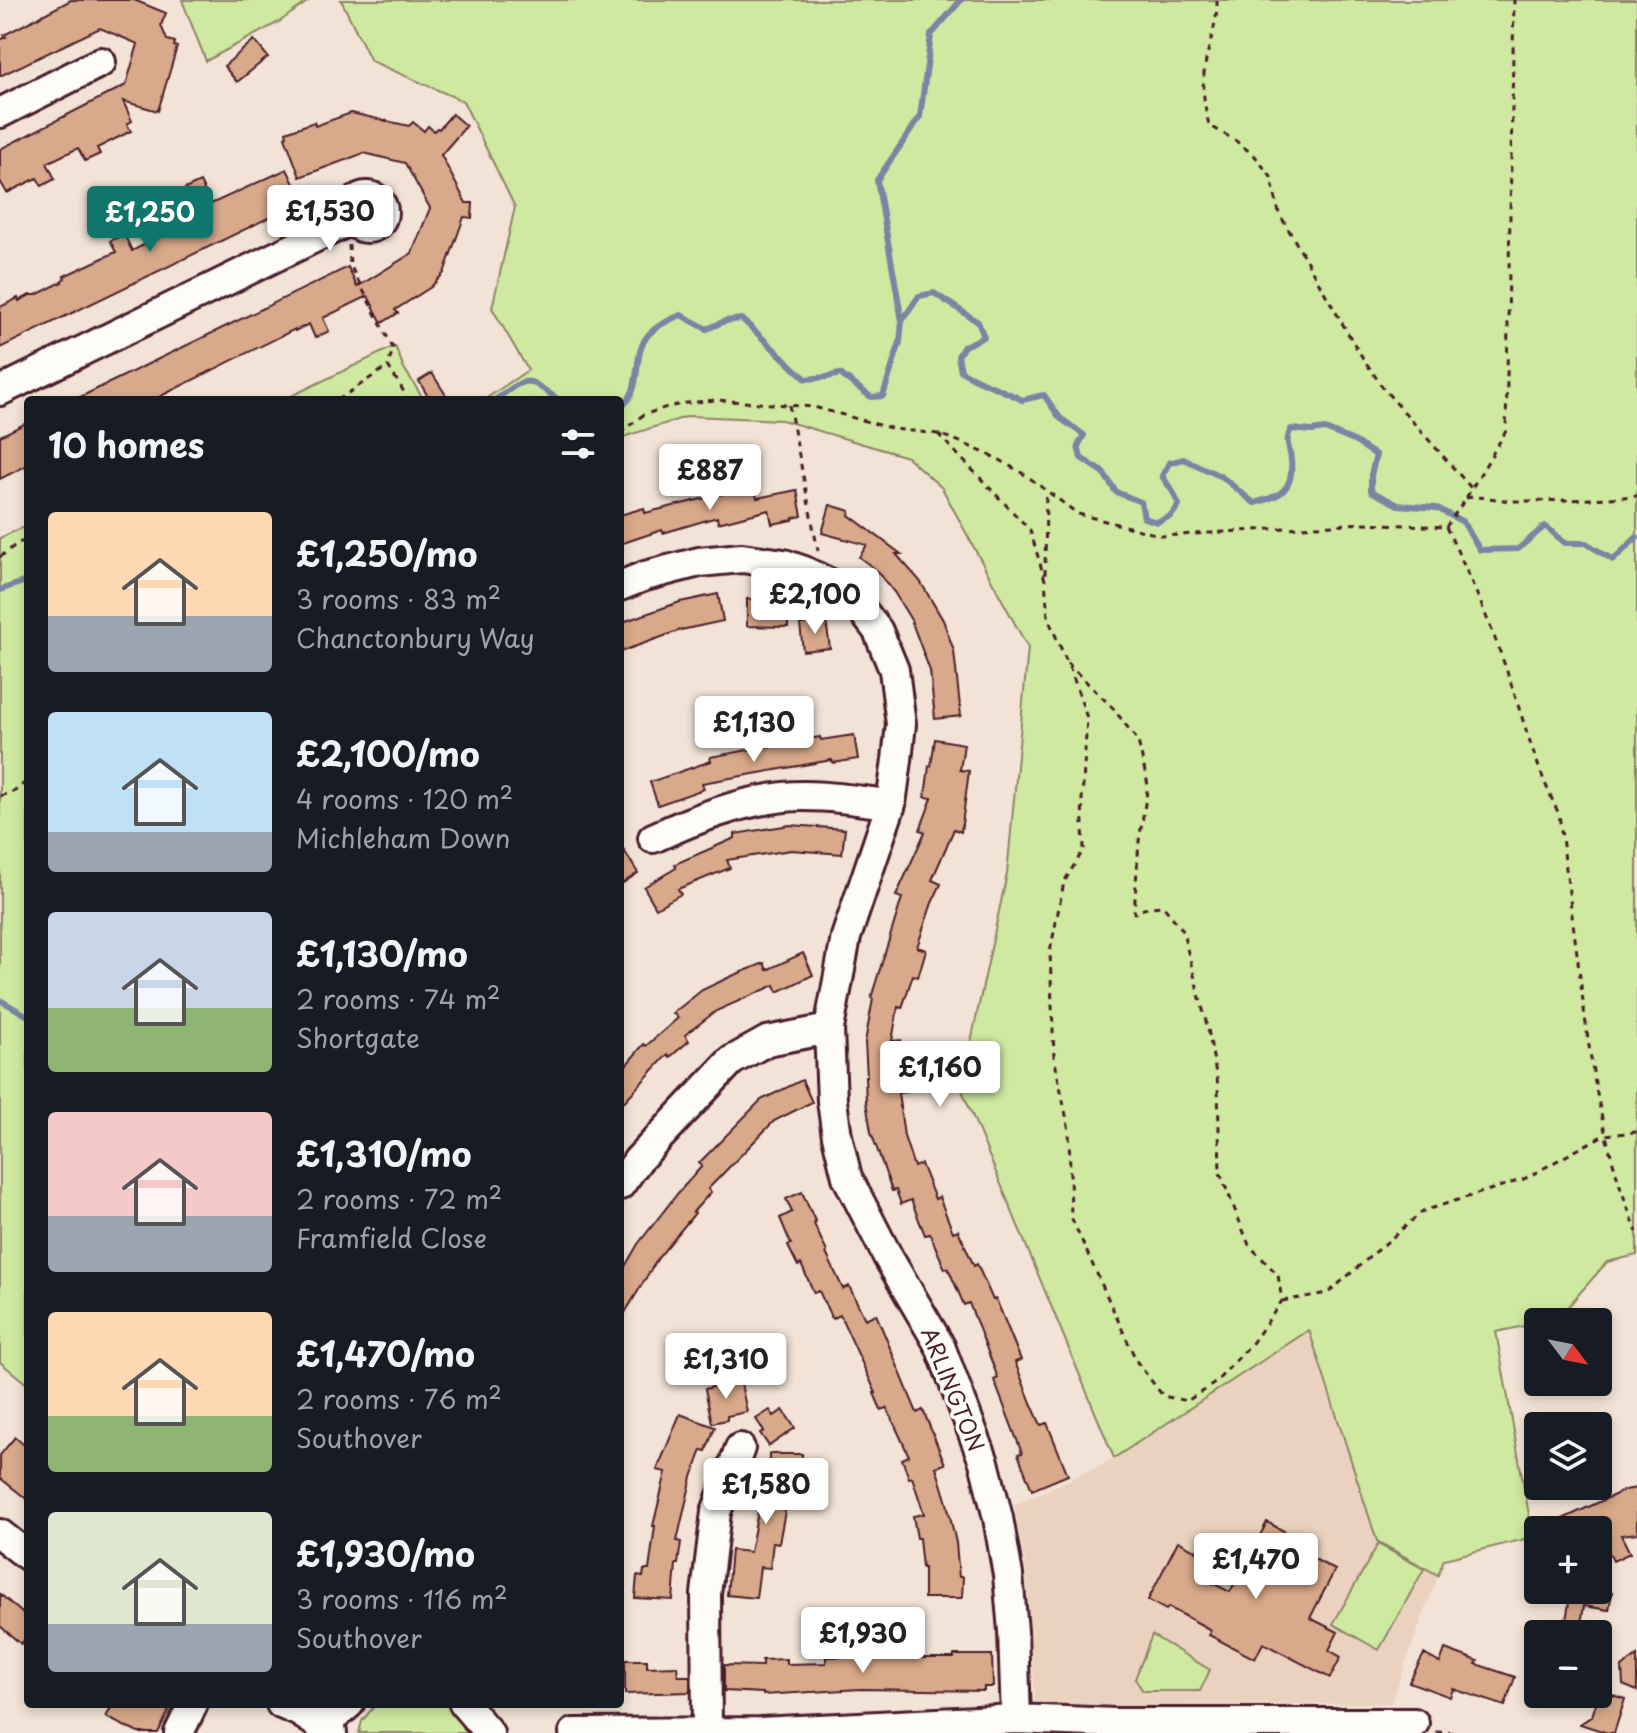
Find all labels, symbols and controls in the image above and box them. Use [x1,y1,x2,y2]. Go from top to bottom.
pin: £1,530 [265,185,395,253]
pin: £1,250 [85,186,215,254]
text: £1,530 [285,191,375,230]
text: £1,250 [105,192,195,231]
text: 10 homes [48,418,204,470]
icon: filters [556,422,600,466]
pin: £887 [663,444,757,512]
text: £887 [677,450,743,489]
text: £1,250/mo [296,527,478,579]
icon: home [112,544,208,640]
pin: £2,100 [750,568,880,636]
text: £2,100 [769,574,861,613]
text: 3 rooms · 83 m² [296,579,501,618]
text: Chanctonbury Way [296,618,535,657]
pin: £1,130 [689,696,819,764]
text: £1,130 [713,702,795,741]
text: £2,100/mo [296,727,480,779]
icon: home [112,744,208,840]
text: 4 rooms · 120 m² [296,779,513,818]
text: Michleham Down [296,818,510,857]
text: £1,130/mo [296,927,468,979]
icon: home [112,944,208,1040]
text: 2 rooms · 74 m² [296,979,500,1018]
text: Shortgate [296,1018,420,1057]
pin: £1,160 [875,1041,1005,1109]
text: £1,160 [898,1047,982,1086]
text: £1,310/mo [296,1127,471,1179]
icon: home [112,1144,208,1240]
text: 2 rooms · 72 m² [296,1179,502,1218]
text: Framfield Close [296,1218,486,1257]
north arrow [1524,1308,1612,1396]
map controls [1524,1308,1612,1708]
street label: ARLINGTON [914,1322,994,1456]
text: £1,470/mo [296,1327,475,1379]
pin: £1,310 [661,1333,791,1401]
text: £1,310 [683,1339,769,1378]
icon: home [112,1344,208,1440]
text: 2 rooms · 76 m² [296,1379,502,1418]
button: layers [1524,1412,1612,1500]
text: Southover [296,1418,422,1457]
pin: £1,580 [701,1458,831,1526]
text: £1,580 [721,1464,811,1503]
button: + [1524,1516,1612,1604]
text: £1,930/mo [296,1527,475,1579]
pin: £1,470 [1191,1533,1321,1601]
text: £1,470 [1212,1539,1300,1578]
icon: home [112,1544,208,1640]
text: 3 rooms · 116 m² [296,1579,508,1618]
pin: £1,930 [798,1607,928,1675]
text: £1,930 [819,1613,907,1652]
text: Southover [296,1618,422,1657]
button: − [1524,1620,1612,1708]

